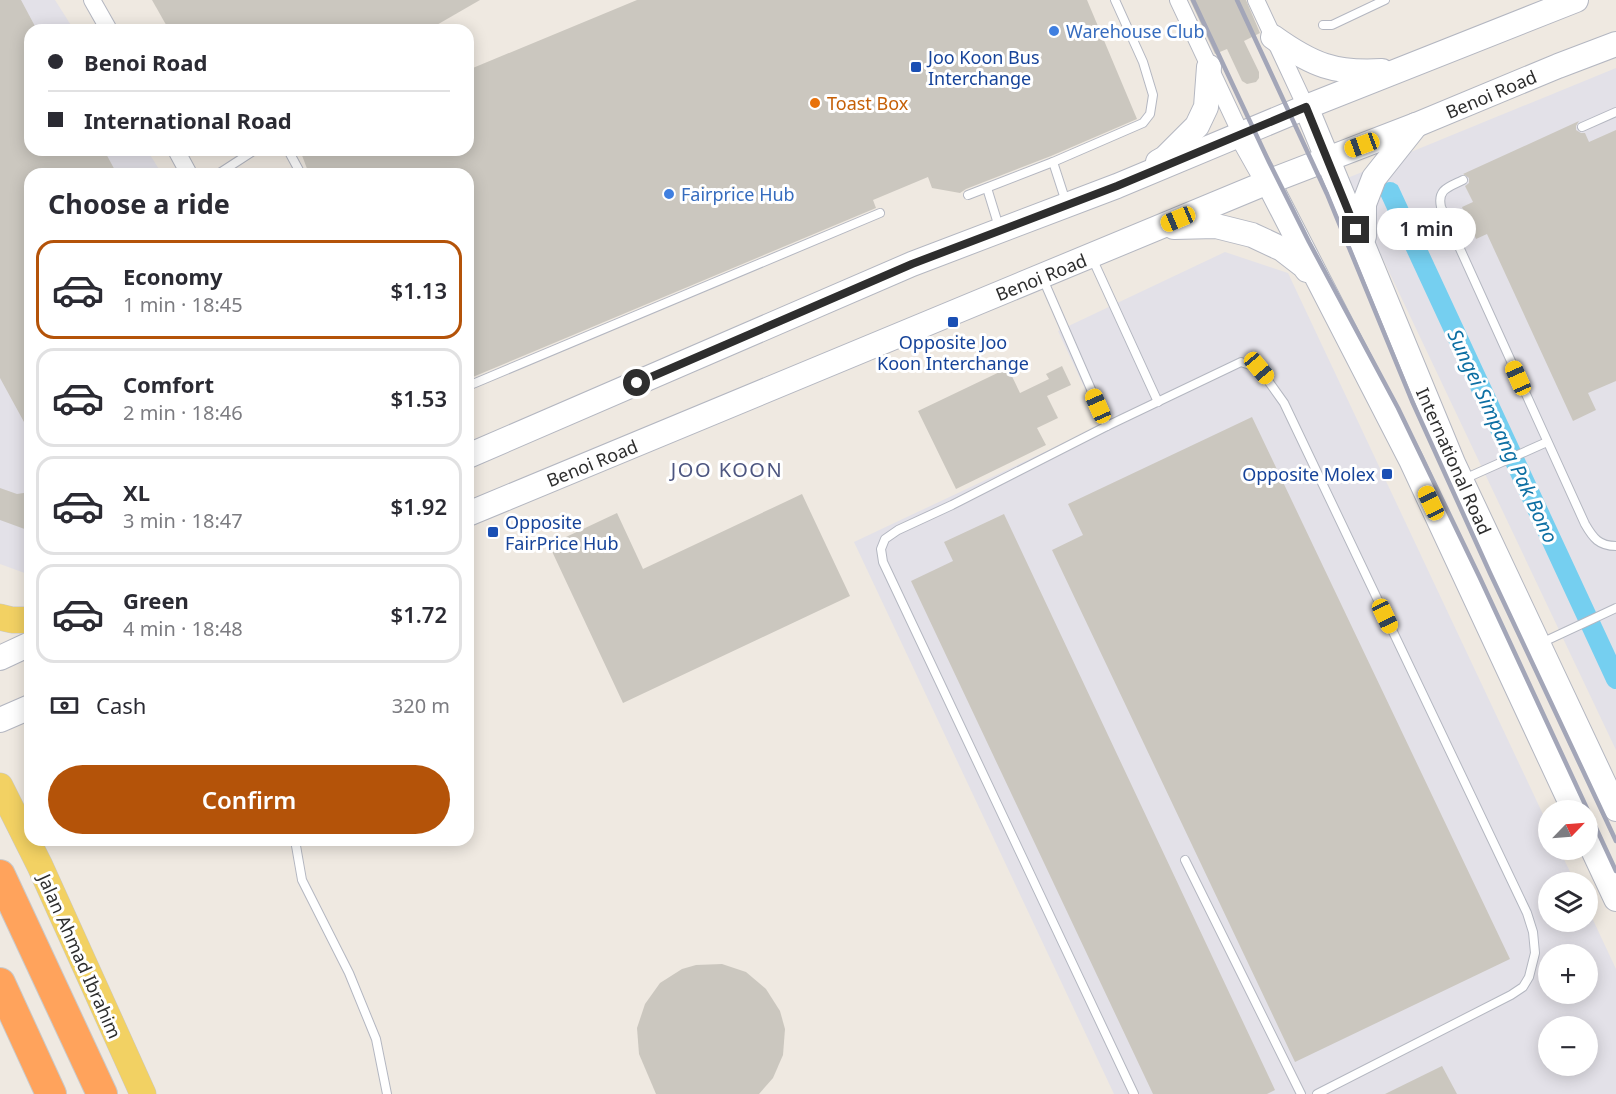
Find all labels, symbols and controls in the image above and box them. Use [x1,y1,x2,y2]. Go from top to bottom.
place label: Warehouse Club [1066,19,1205,43]
marker: Warehouse Club [1047,24,1061,38]
place label: Joo Koon Bus Interchange [926,45,1040,90]
text: Benoi Road [84,47,207,77]
marker: Joo Koon Bus Interchange [909,60,923,74]
street label: Benoi Road [1442,64,1540,124]
place label: Toast Box [827,91,909,115]
marker: Toast Box [808,96,822,110]
text: International Road [84,105,292,135]
car [1342,130,1382,160]
place label: Fairprice Hub [681,182,795,206]
text: Choose a ride [48,185,230,222]
marker: Fairprice Hub [662,187,676,201]
car [1158,204,1198,234]
callout: 1 min [1377,209,1476,251]
text: 1 min [1399,215,1454,242]
route end [1342,216,1369,243]
street label: Benoi Road [992,248,1090,306]
text: Economy [123,261,222,291]
icon: car [51,263,105,317]
text: $1.13 [391,275,447,305]
text: 1 min · 18:45 [123,291,243,318]
marker: Opposite Joo Koon Interchange [946,315,960,329]
water label: Sungei Simpang Pak Bono [1442,325,1564,547]
place label: Opposite Joo Koon Interchange [877,330,1029,375]
car [1241,348,1277,388]
car [1502,358,1534,398]
text: Comfort [123,369,214,399]
route start [623,369,650,396]
icon: car [51,371,105,425]
text: $1.53 [391,383,447,413]
street label: International Road [1411,384,1497,538]
car [1082,386,1114,426]
text: 2 min · 18:46 [123,399,243,426]
street label: Benoi Road [543,434,641,492]
district label: JOO KOON [669,456,783,483]
place label: Opposite Molex [1242,462,1375,486]
marker: Opposite Molex [1380,467,1394,481]
text: XL [123,477,150,507]
icon: car [51,479,105,533]
car [1415,483,1447,523]
text: $1.92 [391,491,447,521]
text: 3 min · 18:47 [123,507,243,534]
place label: Opposite FairPrice Hub [505,510,619,555]
marker: Opposite FairPrice Hub [486,525,500,539]
text: Green [123,585,189,615]
icon: car [51,587,105,641]
car [1369,596,1401,636]
text: $1.72 [391,599,447,629]
text: 4 min · 18:48 [123,615,243,642]
icon: cash [48,689,81,722]
text: Cash [96,690,146,720]
text: 320 m [392,692,450,719]
button: Confirm [48,765,450,834]
north arrow [1538,800,1598,860]
map controls [1538,800,1598,1076]
street label: Jalan Ahmad Ibrahim [32,868,127,1042]
button: layers [1538,872,1598,932]
button: + [1538,944,1598,1004]
button: − [1538,1016,1598,1076]

